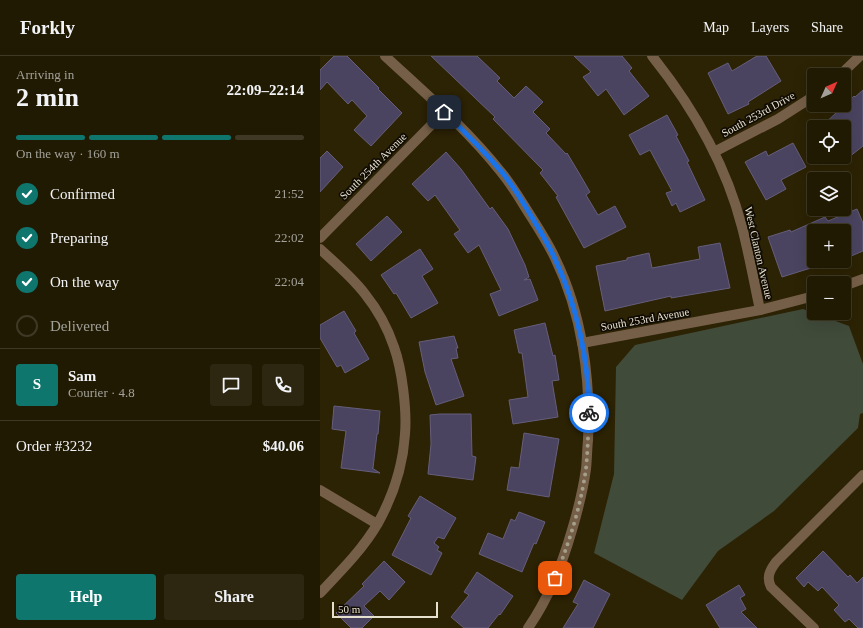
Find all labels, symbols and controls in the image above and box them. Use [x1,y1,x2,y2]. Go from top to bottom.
text: Forkly [20,17,75,38]
text: Map [703,20,729,35]
text: Layers [751,20,789,35]
text: Share [811,20,843,35]
text: Arriving in [16,67,74,82]
north arrow [807,68,851,112]
map controls [807,68,851,320]
text: 22:09–22:14 [227,82,304,98]
text: 2 min [16,83,79,112]
street label: South 253rd Drive [719,89,797,139]
pin [427,95,461,129]
icon: home [433,101,455,123]
button: locate [807,120,851,164]
street label: South 254th Avenue [337,130,409,202]
text: On the way · 160 m [16,146,120,161]
button: layers [807,172,851,216]
icon: check [16,183,38,205]
text: Confirmed [50,186,115,202]
text: 21:52 [274,186,304,201]
street label: West Clanton Avenue [742,205,776,301]
button: + [807,224,851,268]
icon: check [16,227,38,249]
text: Preparing [50,230,108,246]
text: 22:02 [274,230,304,245]
icon: check [16,271,38,293]
text: On the way [50,274,119,290]
text: 22:04 [274,274,304,289]
button: − [807,276,851,320]
street label: South 253rd Avenue [600,305,690,333]
text: Delivered [50,318,109,334]
button: chat [210,364,252,406]
button: phone [262,364,304,406]
text: Sam [68,368,96,384]
text: S [33,376,41,392]
text: Courier · 4.8 [68,385,135,400]
courier [569,393,609,433]
icon: bike [578,402,600,424]
text: Order #3232 [16,438,92,454]
text: $40.06 [263,438,304,454]
pin [538,561,572,595]
icon: bag [544,567,566,589]
button: Help [16,574,156,620]
button: Share [164,574,304,620]
scale bar [332,600,438,619]
text: 50 m [338,603,360,615]

